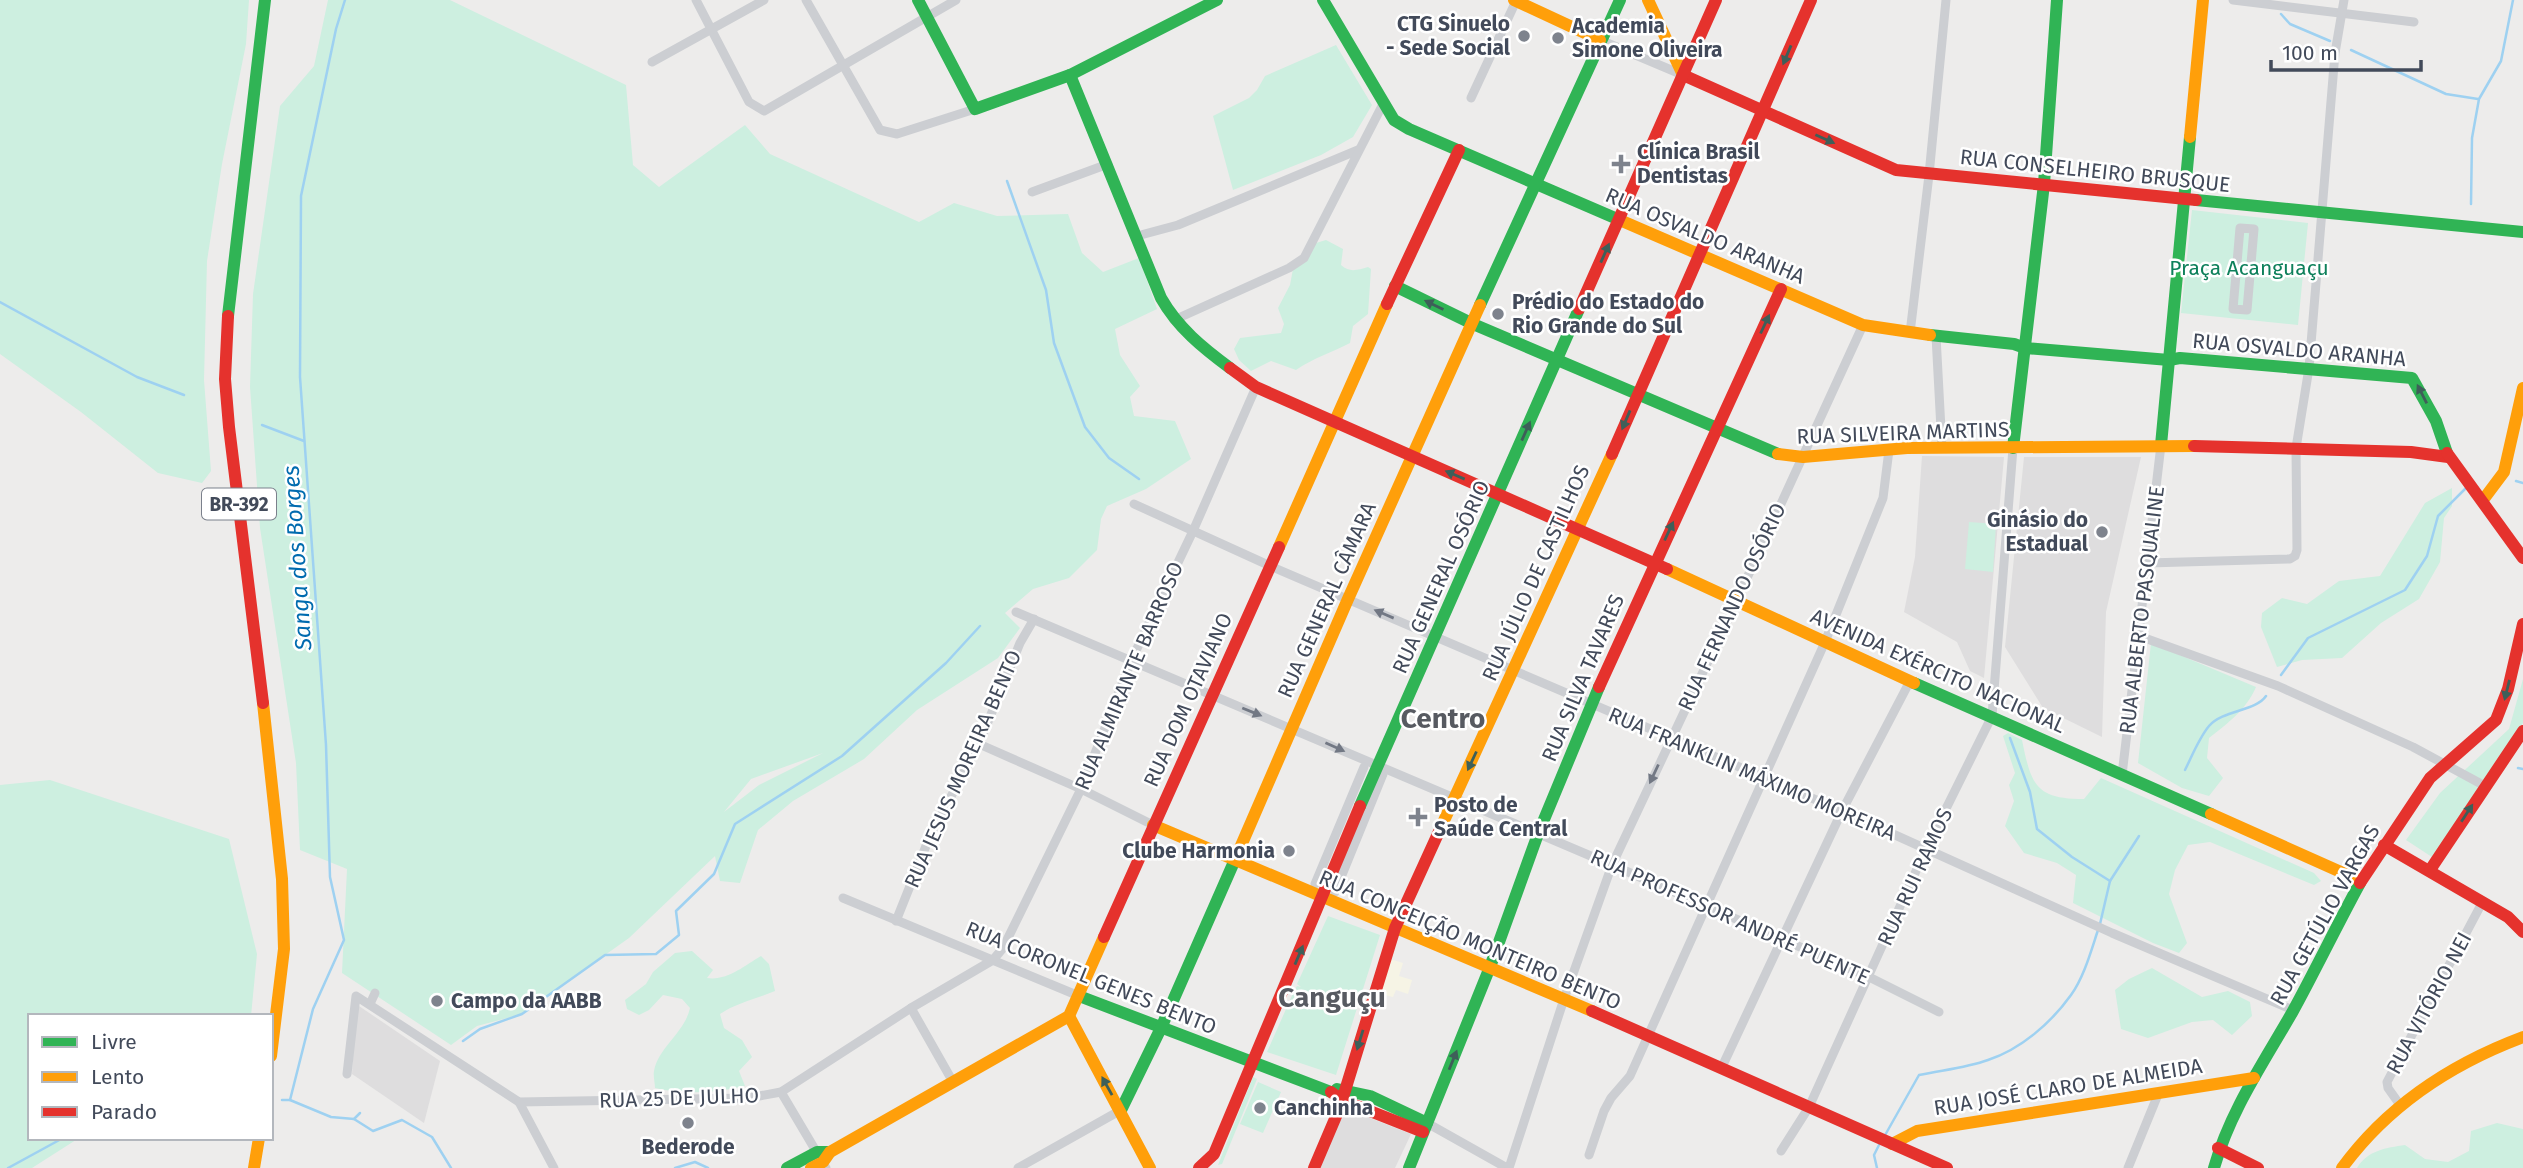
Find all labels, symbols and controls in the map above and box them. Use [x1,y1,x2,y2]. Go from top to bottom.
place label: CTG Sinuelo - Sede Social [1386,11,1511,61]
place label: Academia Simone Oliveira [1571,13,1723,63]
marker: CTG Sinuelo - Sede Social [1516,28,1532,44]
scale bar [2271,28,2422,72]
marker: Academia Simone Oliveira [1550,30,1566,46]
text: 100 m [2282,40,2338,66]
one-way arrow [1781,45,1792,66]
one-way arrow [1815,133,1835,145]
place label: Clínica Brasil Dentistas [1637,139,1760,189]
street label: RUA CONSELHEIRO BRUSQUE [1959,144,2231,198]
marker: Clínica Brasil Dentistas [1611,154,1631,174]
street label: RUA OSVALDO ARANHA [1601,182,1809,290]
one-way arrow [1599,243,1611,263]
park label: Praça Acanguaçu [2169,255,2329,281]
place label: Prédio do Estado do Rio Grande do Sul [1512,289,1704,339]
one-way arrow [1424,299,1444,311]
marker: Prédio do Estado do Rio Grande do Sul [1490,306,1506,322]
one-way arrow [1760,314,1771,335]
street label: RUA OSVALDO ARANHA [2191,328,2407,372]
one-way arrow [2417,384,2428,404]
one-way arrow [1620,409,1631,430]
street label: RUA SILVEIRA MARTINS [1796,416,2010,450]
one-way arrow [1521,421,1532,442]
street label: RUA JÚLIO DE CASTILHOS [1477,461,1595,685]
water label: Sanga dos Borges [277,464,318,653]
one-way arrow [1445,469,1466,480]
street label: RUA GENERAL OSÓRIO [1387,476,1495,678]
street label: RUA ALBERTO PASQUALINE [2114,484,2170,736]
road number: BR-392 [202,489,276,520]
street label: RUA GENERAL CÂMARA [1272,498,1382,702]
street label: RUA FERNANDO OSÓRIO [1672,499,1792,715]
place label: Ginásio do Estadual [1987,507,2089,557]
one-way arrow [1664,521,1675,541]
marker: Ginásio do Estadual [2094,524,2110,540]
street label: RUA ALMIRANTE BARROSO [1069,558,1189,794]
street label: RUA SILVA TAVARES [1536,590,1630,766]
street label: AVENIDA EXÉRCITO NACIONAL [1807,603,2070,739]
one-way arrow [1374,608,1394,620]
street label: RUA DOM OTAVIANO [1138,609,1238,791]
street label: RUA JESUS MOREIRA BENTO [899,646,1027,892]
one-way arrow [2501,679,2512,701]
district label: Centro [1401,702,1485,735]
street label: RUA FRANKLIN MÁXIMO MOREIRA [1604,702,1900,846]
one-way arrow [1241,707,1262,718]
one-way arrow [1324,742,1345,753]
one-way arrow [1466,751,1478,771]
one-way arrow [1648,764,1660,784]
place label: Posto de Saúde Central [1434,792,1568,842]
street label: RUA RUI RAMOS [1872,804,1958,950]
one-way arrow [2461,804,2474,823]
marker: Posto de Saúde Central [1408,807,1428,827]
street label: RUA GETÚLIO VARGAS [2265,820,2385,1010]
place label: Clube Harmonia [1122,838,1275,864]
marker: Clube Harmonia [1281,843,1297,859]
street label: RUA PROFESSOR ANDRÉ PUENTE [1586,843,1874,991]
street label: RUA CONCEIÇÃO MONTEIRO BENTO [1315,864,1625,1016]
street label: RUA CORONEL GENES BENTO [962,916,1220,1040]
street label: RUA VITÓRIO NEI [2381,928,2477,1078]
one-way arrow [1294,944,1305,965]
district label: Canguçu [1278,981,1386,1014]
place label: Campo da AABB [451,988,602,1014]
marker: Campo da AABB [429,993,445,1009]
legend [28,1014,273,1140]
text: Livre [91,1029,137,1055]
one-way arrow [1355,1030,1365,1051]
one-way arrow [1447,1049,1458,1070]
street label: RUA JOSÉ CLARO DE ALMEIDA [1932,1053,2204,1121]
text: Lento [91,1064,144,1090]
one-way arrow [1101,1076,1113,1095]
street label: RUA 25 DE JULHO [598,1082,760,1114]
place label: Canchinha [1274,1095,1373,1121]
text: Parado [91,1099,157,1125]
marker: Canchinha [1252,1100,1268,1116]
marker: Bederode [680,1115,696,1131]
place label: Bederode [642,1134,735,1160]

